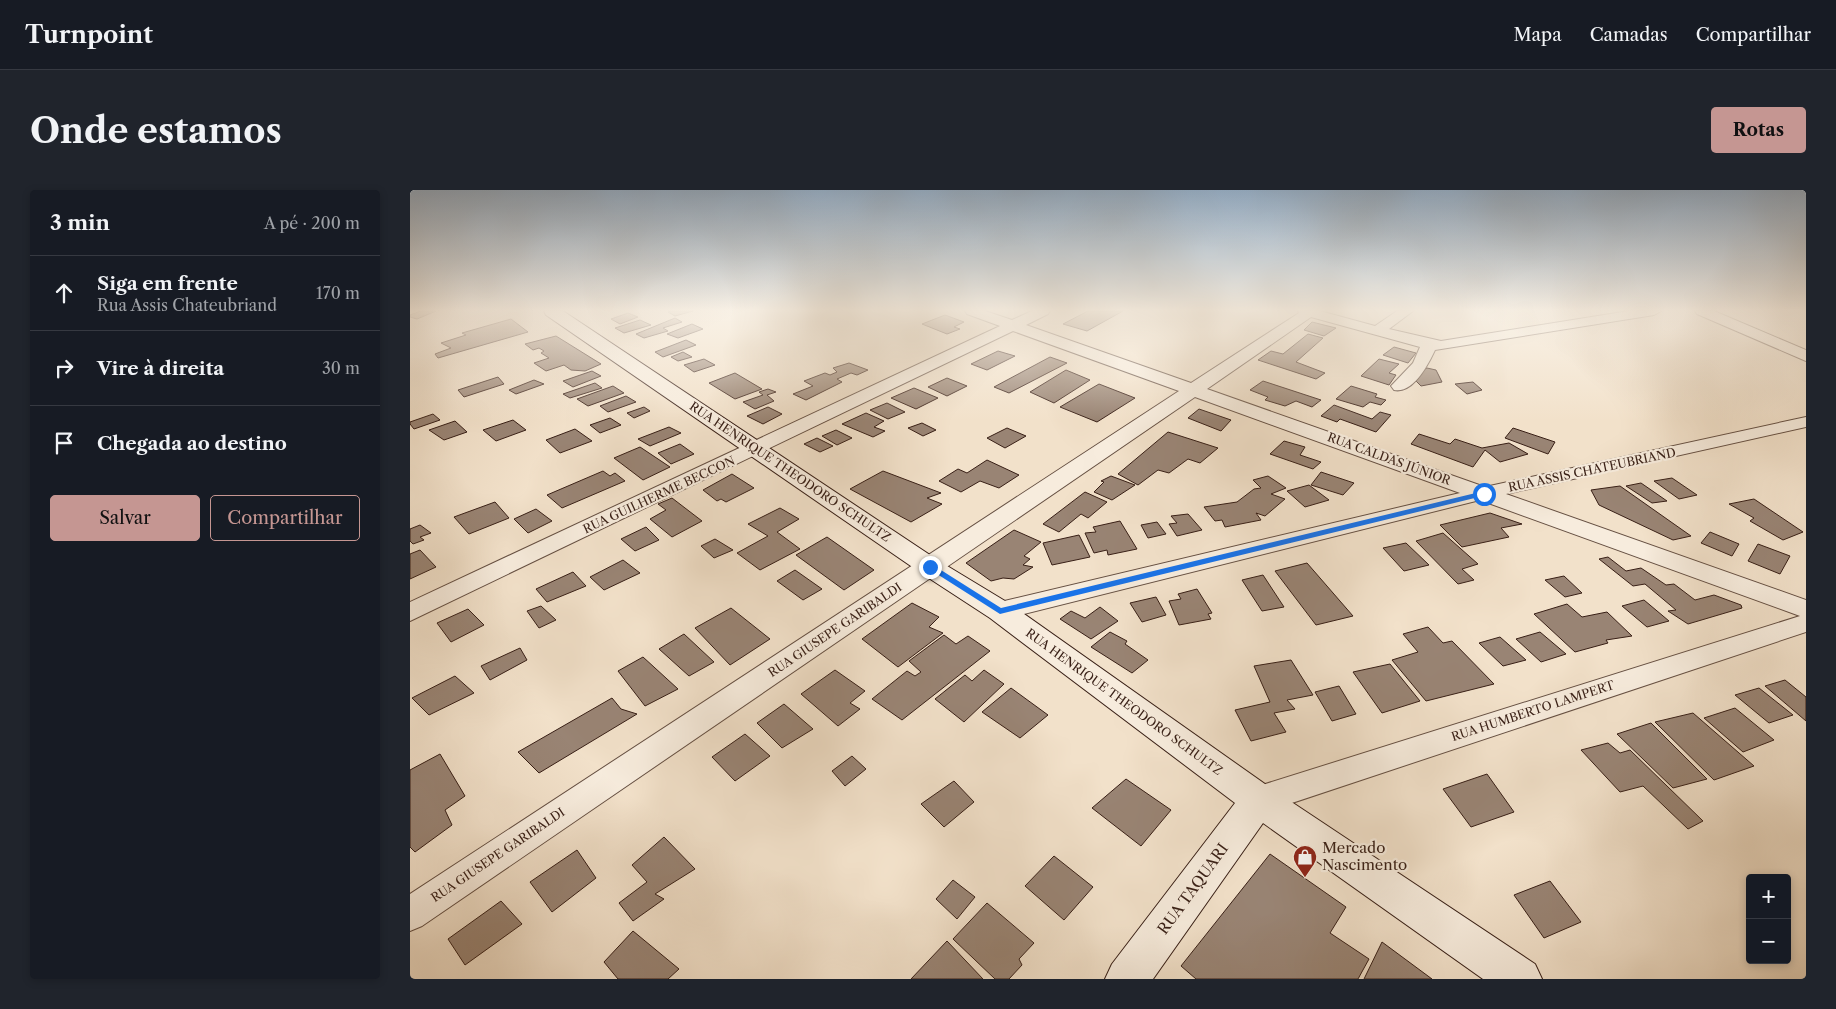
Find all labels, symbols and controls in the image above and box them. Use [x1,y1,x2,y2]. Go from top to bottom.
text: Turnpoint [25,20,153,49]
text: Mapa [1514,24,1562,46]
text: Camadas [1590,24,1668,46]
text: Compartilhar [1696,24,1811,46]
button: Rotas [1711,107,1806,153]
text: Onde estamos [30,109,282,152]
text: 3 min [50,210,110,235]
text: A pé · 200 m [264,213,360,233]
text: Siga em frente [97,272,238,295]
icon: ahead [50,279,78,307]
text: 170 m [316,283,360,303]
text: Rua Assis Chateubriand [97,295,277,315]
icon: right [50,354,78,382]
text: Vire à direita [97,357,224,380]
text: 30 m [322,358,360,378]
street label: RUA HENRIQUE THEODORO SCHULTZ [687,398,894,545]
street label: RUA CALDAS JÚNIOR [1325,428,1454,488]
icon: arrive [50,429,78,457]
text: Chegada ao destino [97,432,287,455]
street label: RUA ASSIS CHATEUBRIAND [1507,444,1677,495]
street label: RUA GUILHERME BECCON [580,453,737,536]
route start [1473,483,1496,506]
button: Salvar [50,495,200,541]
button: Compartilhar [210,495,360,541]
route end [919,556,942,579]
street label: RUA GIUSEPE GARIBALDI [765,579,904,680]
street label: RUA HENRIQUE THEODORO SCHULTZ [1023,625,1226,778]
street label: RUA HUMBERTO LAMPERT [1449,677,1616,744]
street label: RUA GIUSEPE GARIBALDI [428,804,567,905]
place label: Mercado Nascimento [1322,838,1407,874]
street label: RUA TAQUARI [1153,839,1232,938]
shop icon: Mercado Nascimento [1292,844,1318,878]
map controls [1746,874,1791,964]
button: + [1746,874,1791,919]
button: − [1746,919,1791,964]

